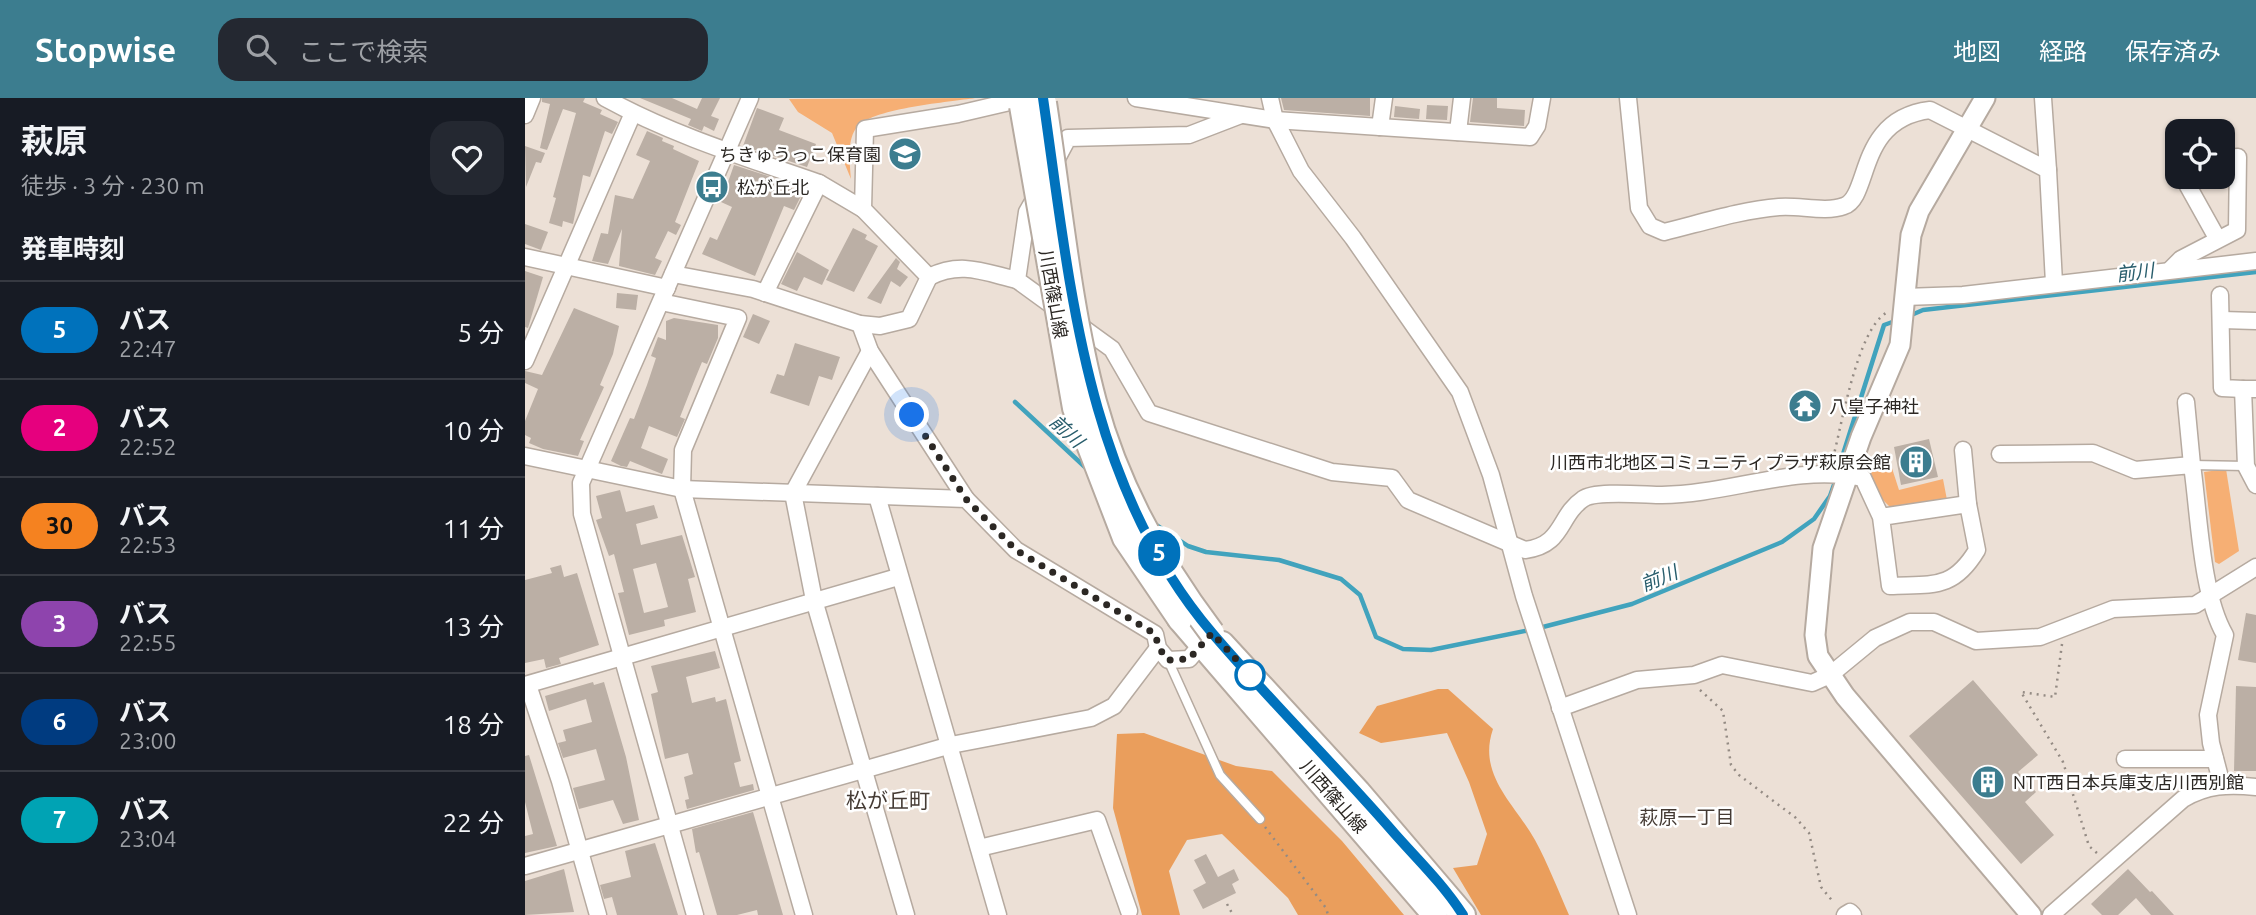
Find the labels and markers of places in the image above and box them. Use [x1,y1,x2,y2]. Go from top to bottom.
school or university icon: ちきゅうっこ保育園 [886,135,924,173]
place label: ちきゅうっこ保育園 [719,144,881,164]
bus stop icon: 松が丘北 [693,168,731,206]
place label: 松が丘北 [737,177,809,197]
temple icon: 八皇子神社 [1786,387,1824,425]
place label: 八皇子神社 [1829,396,1919,416]
building icon: 川西市北地区コミュニティプラザ萩原会館 [1897,443,1935,481]
place label: 川西市北地区コミュニティプラザ萩原会館 [1550,452,1891,472]
unlabelled marker [1235,660,1265,690]
building icon: NTT西日本兵庫支店川西別館 [1969,763,2007,801]
place label: NTT西日本兵庫支店川西別館 [2013,772,2244,792]

